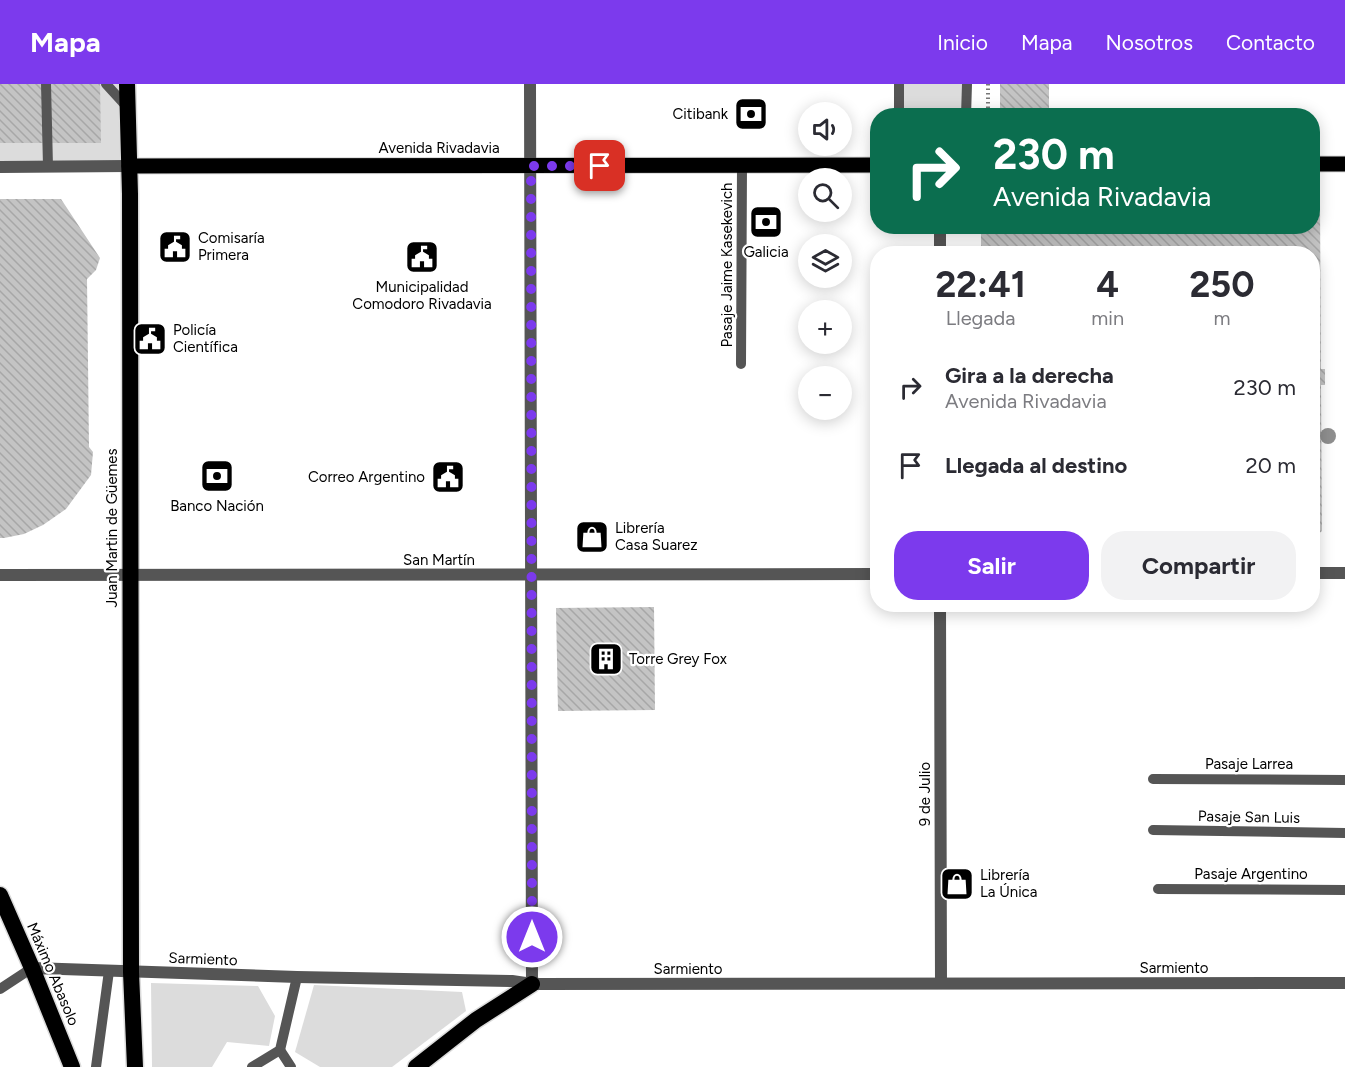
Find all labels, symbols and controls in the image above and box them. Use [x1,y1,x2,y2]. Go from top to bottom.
text: Mapa [30,25,101,59]
text: Inicio [937,30,988,55]
text: Mapa [1021,30,1073,55]
text: Nosotros [1106,30,1193,55]
text: Contacto [1226,30,1315,55]
bank icon: Citibank [733,96,769,132]
map controls [798,102,852,420]
button: sound [798,102,852,156]
place label: Citibank [672,105,729,123]
text: 230 m [993,129,1115,180]
icon: right [894,132,972,210]
street label: Avenida Rivadavia [378,139,500,157]
pin [574,140,625,191]
icon: arrive [583,149,616,182]
button: search [798,168,852,222]
text: Avenida Rivadavia [993,180,1211,213]
street label: Pasaje Jaime Kasekevich [718,183,736,348]
bank icon: Galicia [748,204,784,240]
public building icon: Comisaría Primera [157,229,193,265]
place label: Comisaría Primera [198,229,265,264]
button: layers [798,234,852,288]
public building icon: Municipalidad Comodoro Rivadavia [404,239,440,275]
place label: Galicia [743,243,789,261]
text: 22:41 [935,263,1026,306]
text: 4 [1096,263,1119,306]
text: 250 [1190,263,1255,306]
place label: Municipalidad Comodoro Rivadavia [352,278,492,313]
button: + [798,300,852,354]
text: Llegada [946,306,1015,330]
text: min [1091,306,1124,330]
text: m [1214,306,1231,330]
public building icon: Policía Científica [132,321,168,357]
place label: Policía Científica [173,321,238,356]
text: Gira a la derecha [945,362,1114,389]
button: − [798,366,852,420]
icon: right [894,371,927,404]
text: 230 m [1233,374,1296,401]
text: Avenida Rivadavia [945,389,1107,413]
street label: Juan Martin de Güemes [103,448,121,608]
icon: arrive [894,449,927,482]
text: Llegada al destino [945,452,1127,479]
text: 20 m [1245,452,1296,479]
bank icon: Banco Nación [199,458,235,494]
public building icon: Correo Argentino [430,459,466,495]
place label: Correo Argentino [308,468,425,486]
place label: Banco Nación [170,497,264,515]
shop icon: Librería Casa Suarez [574,519,610,555]
place label: Librería Casa Suarez [615,519,698,554]
button: Salir [894,531,1089,600]
button: Compartir [1101,531,1296,600]
street label: San Martín [403,551,475,569]
building icon: Torre Grey Fox [588,641,624,677]
place label: Torre Grey Fox [629,650,727,668]
street label: Pasaje Larrea [1205,755,1293,773]
street label: 9 de Julio [916,761,934,826]
street label: Pasaje San Luis [1198,807,1300,827]
street label: Pasaje Argentino [1194,865,1308,883]
shop icon: Librería La Única [939,866,975,902]
place label: Librería La Única [980,866,1037,901]
position arrow [500,905,564,969]
street label: Máximo Abasolo [23,920,83,1029]
street label: Sarmiento [168,949,238,969]
street label: Sarmiento [1139,959,1209,977]
street label: Sarmiento [653,960,723,978]

